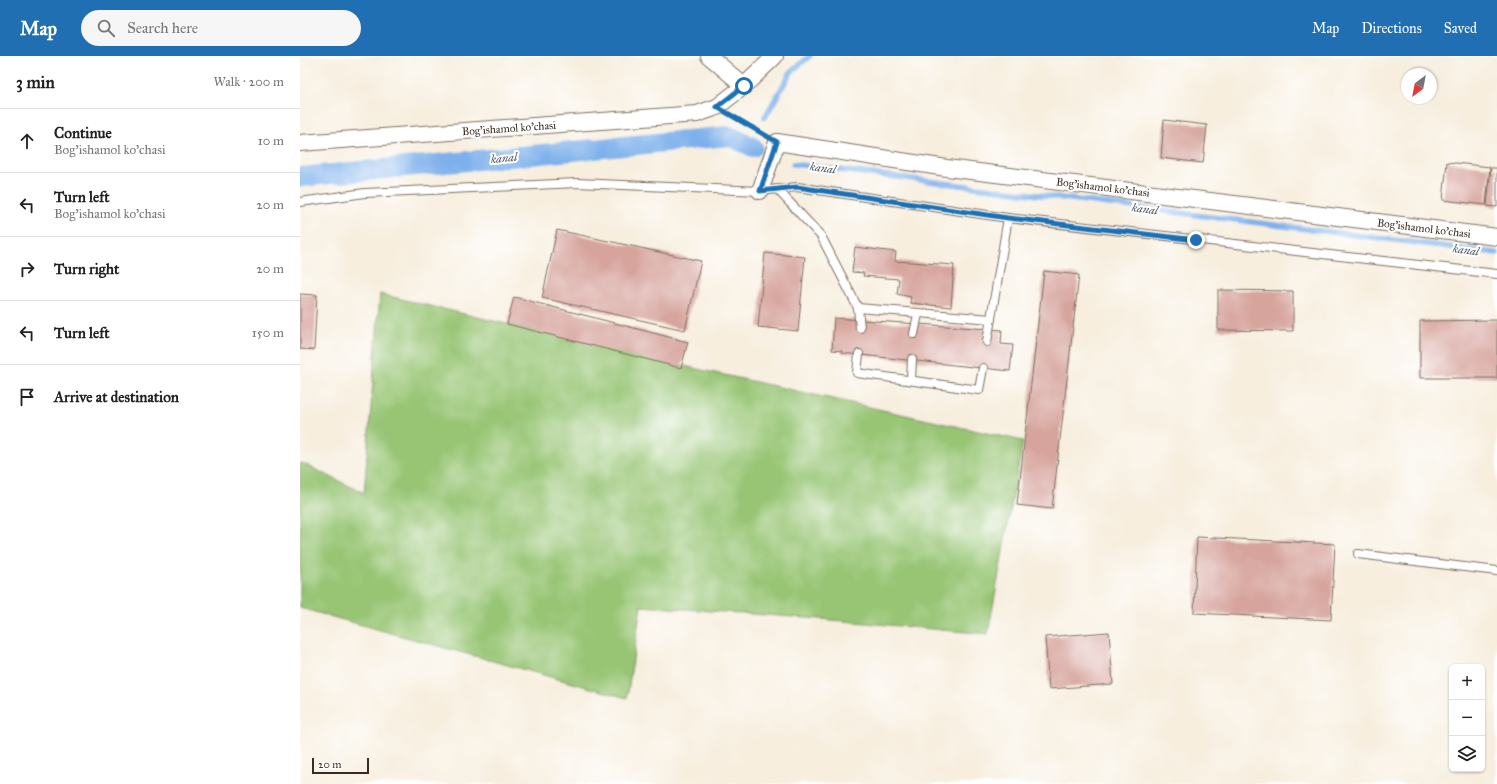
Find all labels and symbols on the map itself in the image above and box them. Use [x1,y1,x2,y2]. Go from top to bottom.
north arrow [1401,68,1437,104]
route start [735,77,753,95]
street label: Bog'ishamol ko'chasi [461,119,557,138]
water label: kanal [489,150,519,166]
water label: kanal [808,159,839,177]
street label: Bog'ishamol ko'chasi [1055,175,1151,200]
water label: kanal [1130,200,1161,218]
street label: Bog'ishamol ko'chasi [1376,216,1472,241]
route end [1187,231,1205,249]
water label: kanal [1451,241,1482,259]
scale bar [312,756,369,775]

